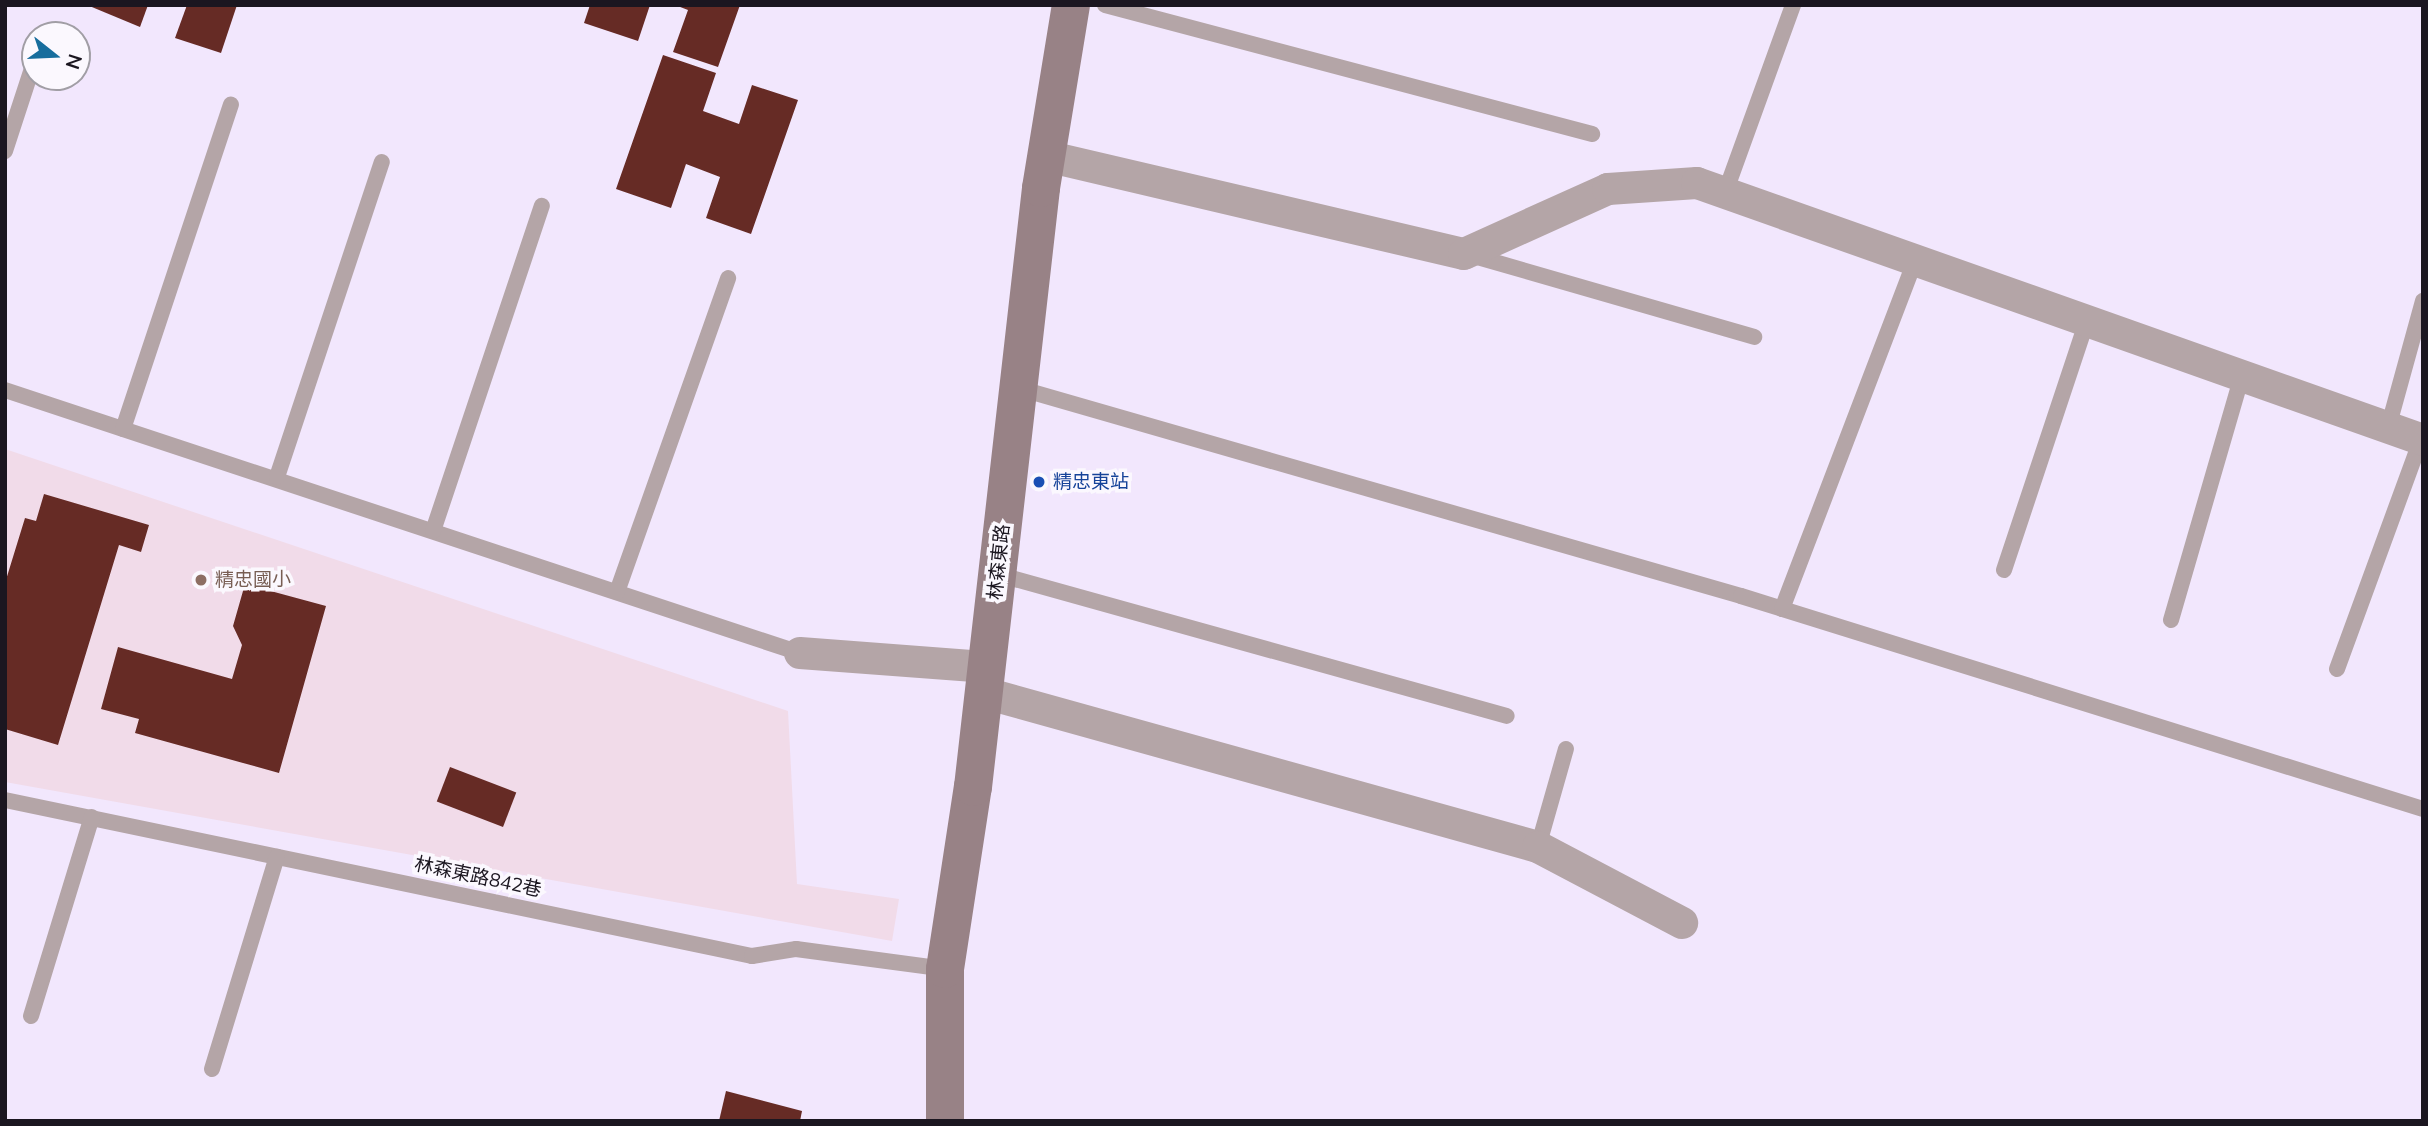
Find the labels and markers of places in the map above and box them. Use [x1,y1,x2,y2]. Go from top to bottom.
place label: 精忠東站 [1053,471,1129,493]
marker: 精忠東站 [1031,474,1047,490]
place label: 精忠國小 [215,569,291,591]
marker: 精忠國小 [193,572,209,588]

